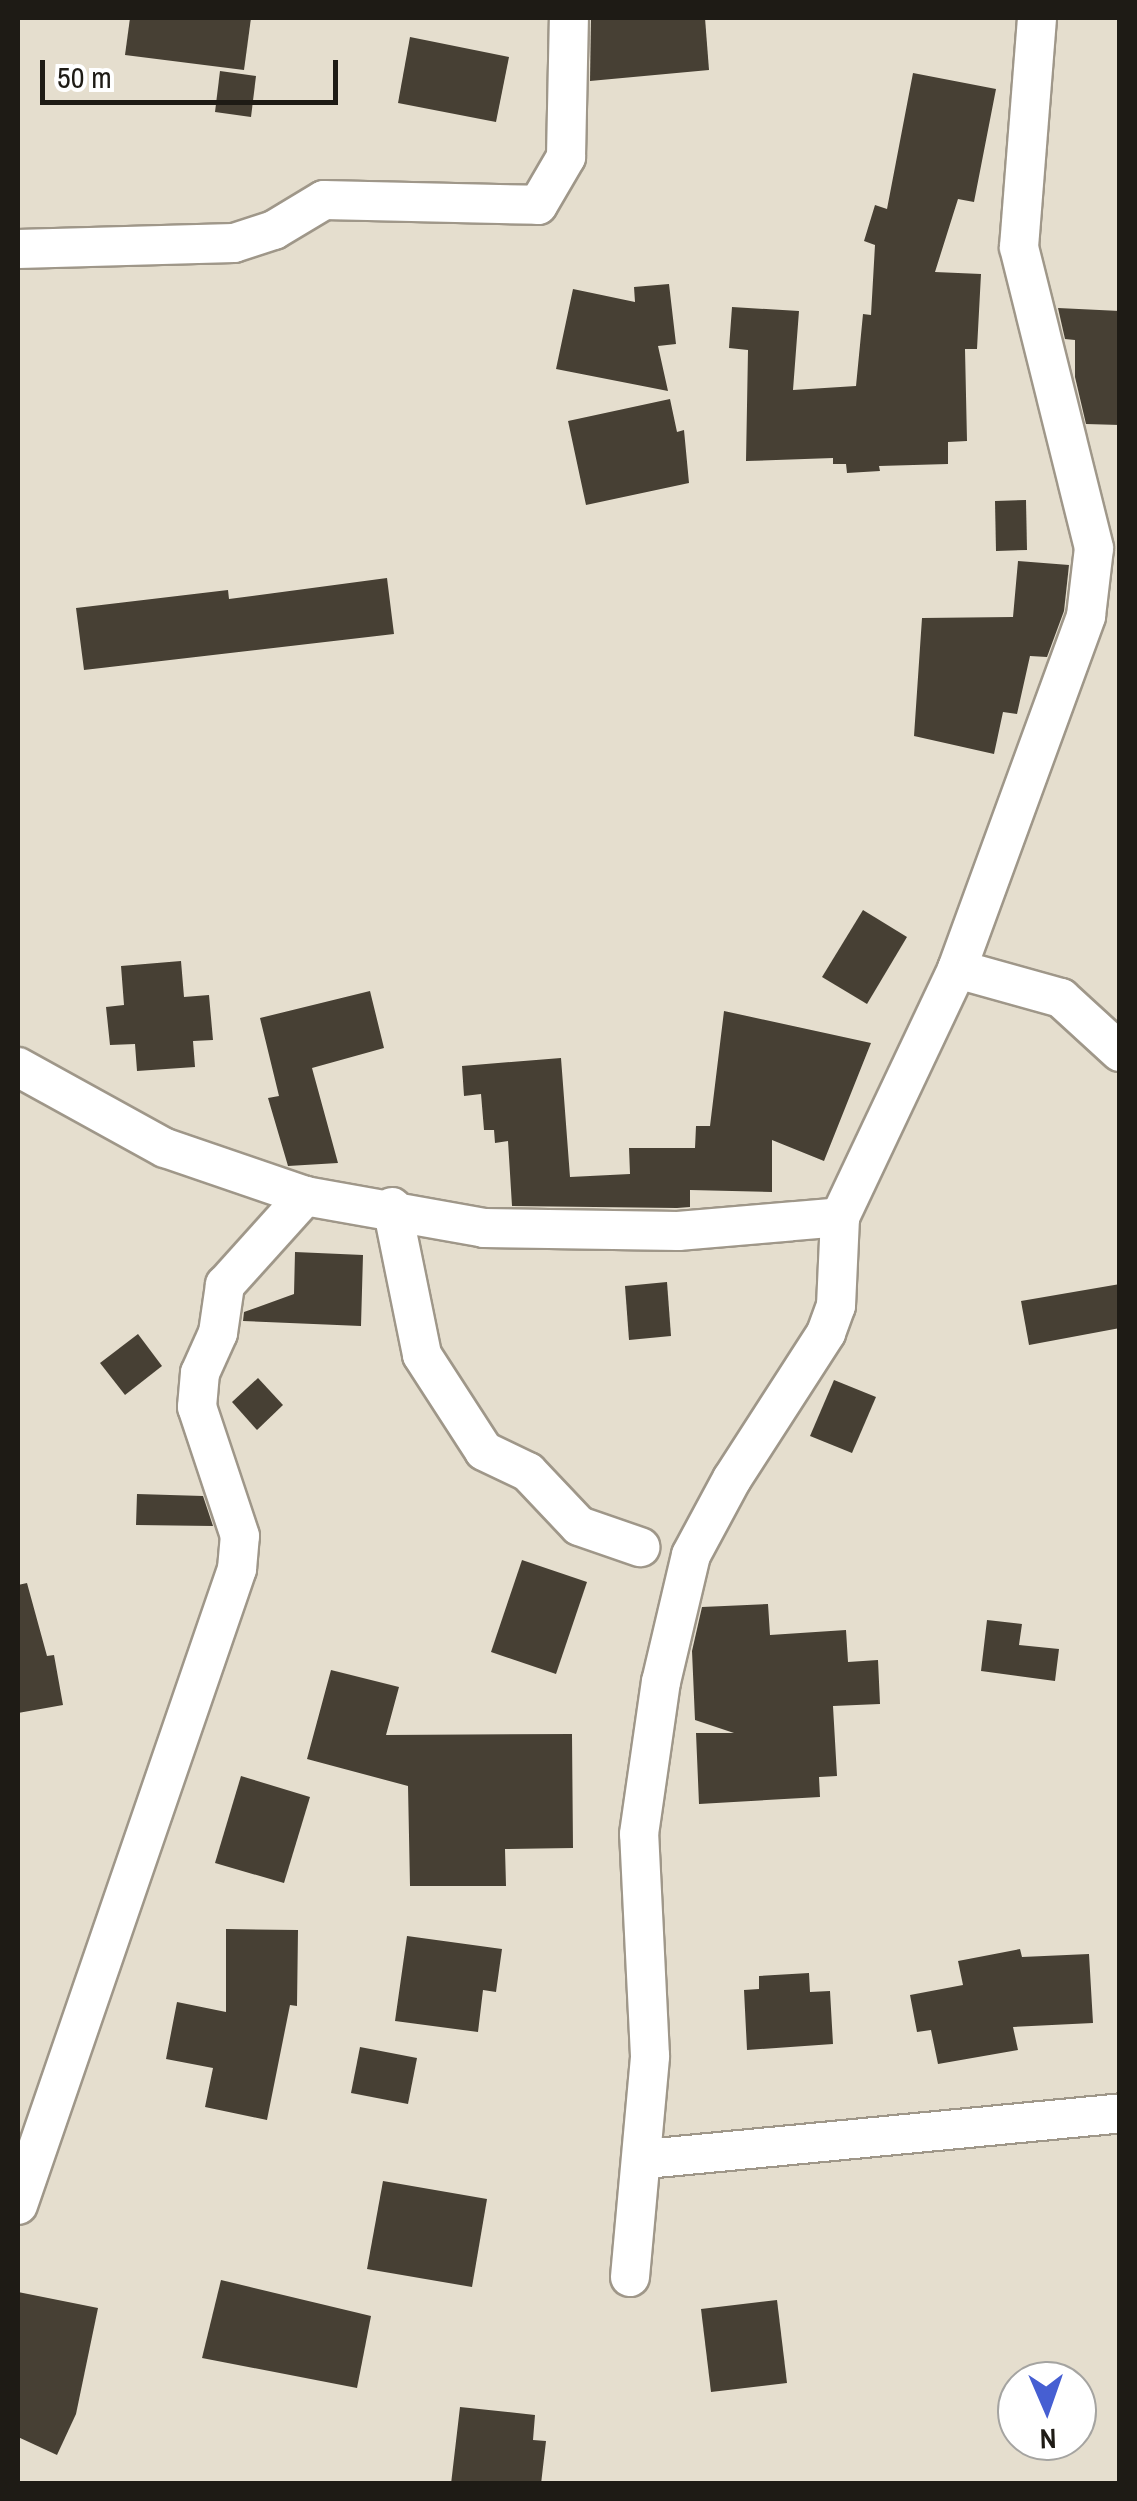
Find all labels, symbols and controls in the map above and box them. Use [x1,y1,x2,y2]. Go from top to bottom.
scale bar [45,40,342,102]
text: 50 m [57,57,112,97]
north arrow [997,2361,1097,2461]
text: N [1039,2420,1057,2458]

